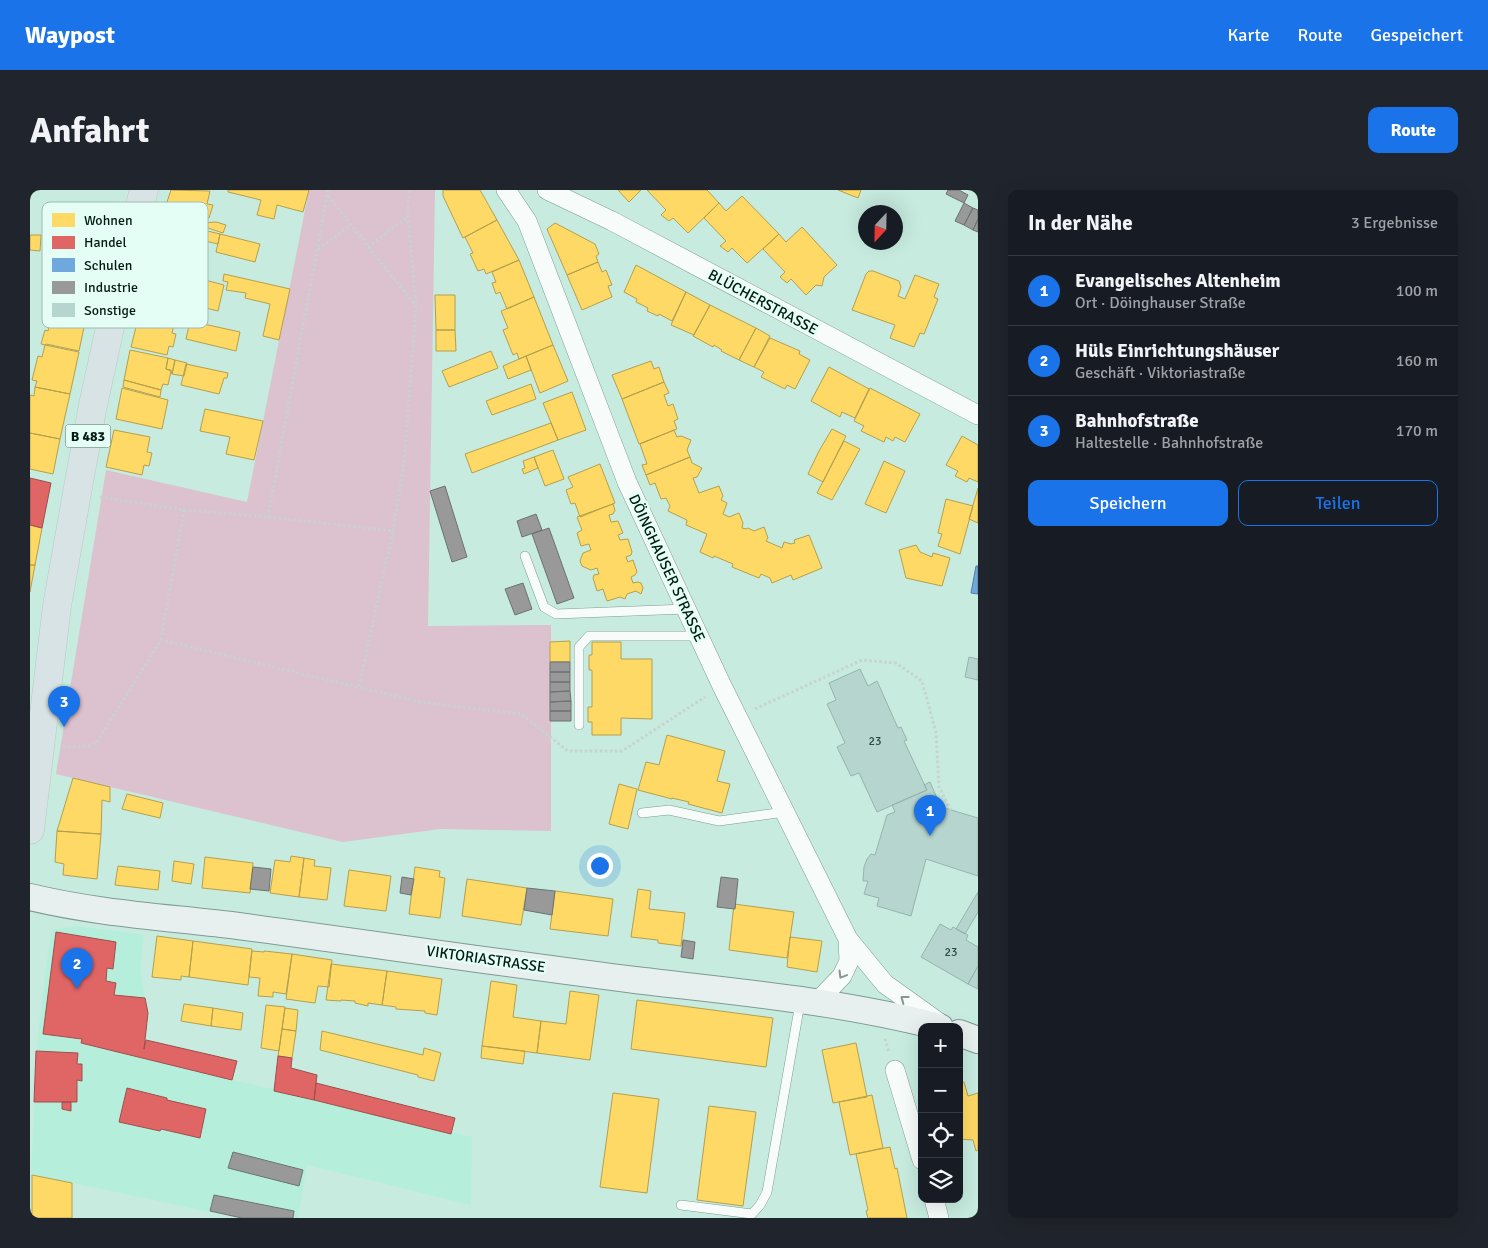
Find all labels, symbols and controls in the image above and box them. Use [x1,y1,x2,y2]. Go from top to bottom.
text: Waypost [25,20,115,50]
text: Karte [1228,24,1270,46]
text: Route [1298,24,1343,46]
text: Gespeichert [1371,24,1463,46]
button: Route [1368,107,1458,153]
text: Anfahrt [30,109,149,152]
legend [42,202,208,328]
north arrow [858,205,903,250]
text: In der Nähe [1028,210,1133,236]
text: Wohnen [84,212,133,229]
text: 3 Ergebnisse [1351,213,1438,233]
text: Handel [84,234,127,251]
text: Schulen [84,257,132,274]
street label: BLÜCHERSTRASSE [705,265,821,339]
text: Evangelisches Altenheim [1075,269,1281,293]
text: Industrie [84,279,138,296]
text: 1 [1040,281,1048,301]
text: 100 m [1396,281,1438,301]
text: Ort · Döinghauser Straße [1075,293,1246,313]
text: Sonstige [84,302,136,319]
text: Hüls Einrichtungshäuser [1075,339,1279,363]
text: 2 [1040,351,1048,371]
text: 160 m [1396,351,1438,371]
text: Geschäft · Viktoriastraße [1075,363,1245,383]
text: Bahnhofstraße [1075,409,1199,433]
text: 3 [1040,421,1048,441]
text: 170 m [1396,421,1438,441]
road number: B 483 [66,425,110,448]
text: Haltestelle · Bahnhofstraße [1075,433,1263,453]
button: Speichern [1028,480,1228,526]
button: Teilen [1238,480,1438,526]
street label: DÖINGHAUSER STRASSE [625,491,709,645]
pin: 3 [48,686,80,727]
house number: 23 [869,734,881,749]
pin: 1 [914,795,946,836]
your location [587,853,613,879]
street label: VIKTORIASTRASSE [425,942,547,976]
house number: 23 [945,945,957,960]
pin: 2 [61,948,93,989]
one-way arrow [838,969,848,978]
one-way arrow [900,996,910,1005]
map controls [918,1023,963,1203]
button: + [918,1023,963,1068]
button: − [918,1068,963,1113]
button: locate [918,1113,963,1158]
button: layers [918,1158,963,1203]

